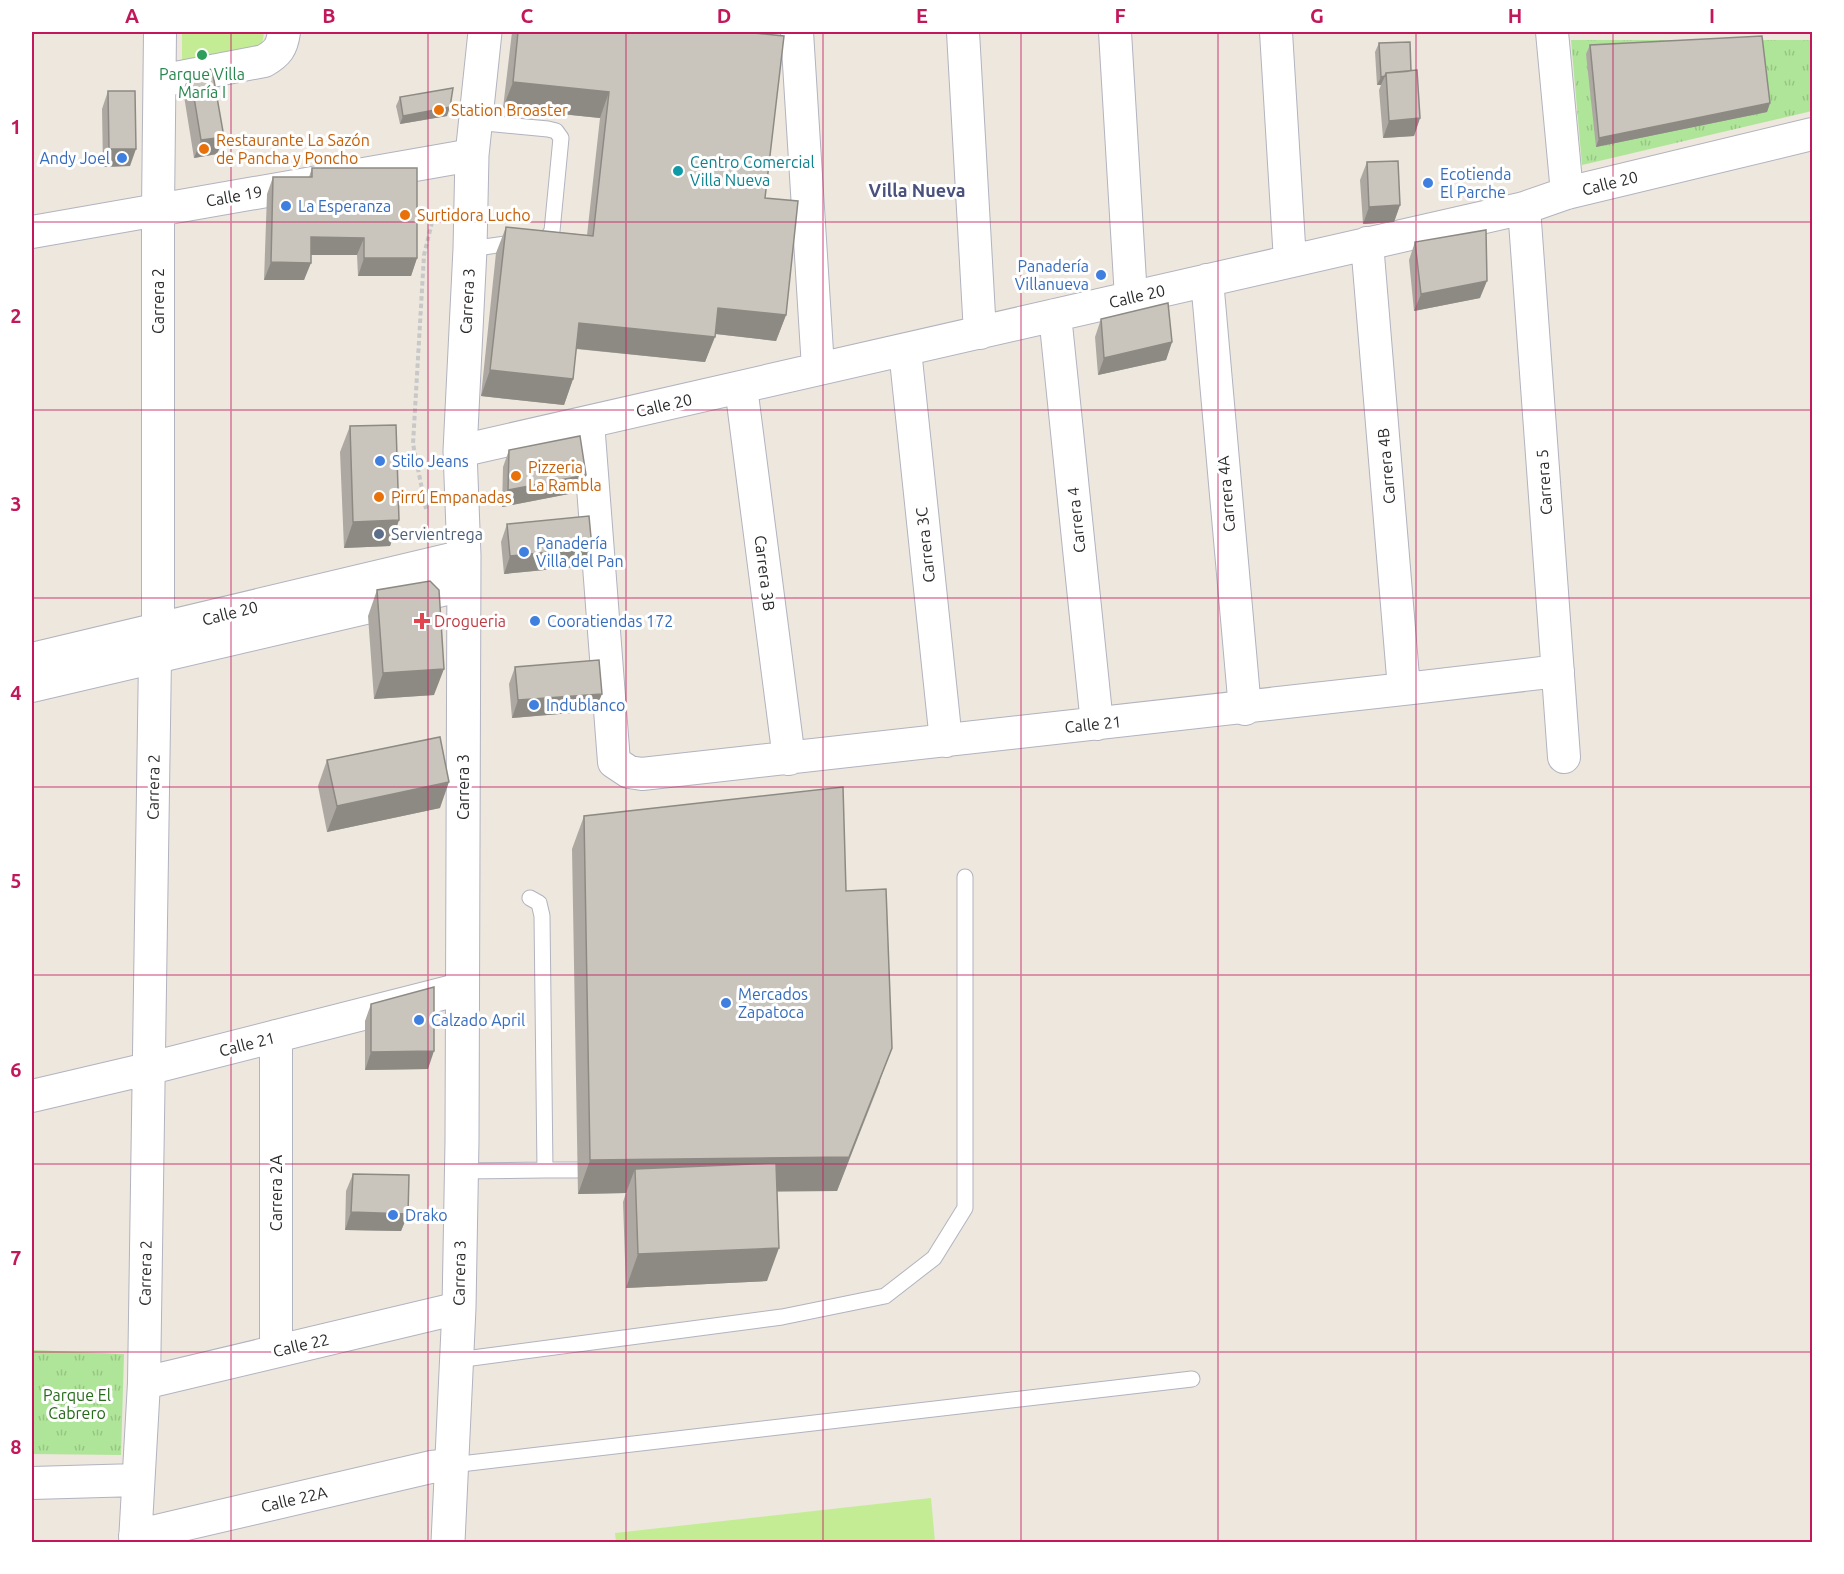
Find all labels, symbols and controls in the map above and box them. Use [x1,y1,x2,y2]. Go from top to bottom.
text: A [125,4,139,27]
text: B [322,4,336,27]
text: C [521,4,534,27]
text: D [717,4,731,27]
text: E [916,4,928,27]
text: F [1114,4,1126,27]
text: G [1310,4,1324,27]
text: H [1508,4,1522,27]
text: I [1709,4,1715,27]
marker: Parque Villa María I [195,48,209,62]
place label: Parque Villa María I [159,65,245,101]
place label: Station Broaster [451,101,568,119]
marker: Station Broaster [432,103,446,117]
text: 1 [10,115,22,138]
place label: Restaurante La Sazón de Pancha y Poncho [216,131,370,167]
marker: Restaurante La Sazón de Pancha y Poncho [197,142,211,156]
place label: Andy Joel [39,149,110,167]
marker: Andy Joel [115,151,129,165]
place label: Centro Comercial Villa Nueva [690,153,815,189]
marker: Centro Comercial Villa Nueva [671,164,685,178]
place label: Ecotienda El Parche [1440,165,1511,201]
street label: Calle 20 [1580,167,1640,199]
marker: Ecotienda El Parche [1421,176,1435,190]
district label: Villa Nueva [869,180,965,200]
street label: Calle 19 [204,182,264,210]
place label: La Esperanza [298,197,391,215]
marker: La Esperanza [279,199,293,213]
place label: Surtidora Lucho [417,206,531,224]
marker: Surtidora Lucho [398,208,412,222]
place label: Panadería Villanueva [1015,257,1089,293]
street label: Carrera 2 [149,268,167,334]
street label: Carrera 3 [456,268,478,334]
marker: Panadería Villanueva [1094,268,1108,282]
street label: Calle 20 [1107,281,1167,311]
text: 2 [10,304,22,327]
street label: Calle 20 [634,390,694,420]
street label: Carrera 4B [1374,427,1398,505]
street label: Carrera 5 [1533,448,1555,516]
place label: Stilo Jeans [392,452,469,470]
marker: Stilo Jeans [373,454,387,468]
street label: Carrera 4A [1214,455,1238,533]
place label: Pizzeria La Rambla [528,458,602,494]
marker: Pizzeria La Rambla [509,469,523,483]
street label: Carrera 4 [1064,486,1088,554]
place label: Pirrú Empanadas [391,488,512,506]
marker: Pirrú Empanadas [372,490,386,504]
text: 3 [10,492,22,515]
street label: Carrera 3C [912,506,938,584]
place label: Servientrega [391,525,483,543]
marker: Servientrega [372,527,386,541]
place label: Panadería Villa del Pan [536,534,624,570]
street label: Carrera 3B [751,534,779,612]
marker: Panadería Villa del Pan [517,545,531,559]
street label: Calle 20 [200,597,260,629]
place label: Drogueria [434,612,506,630]
place label: Cooratiendas 172 [547,612,673,630]
marker: Drogueria [415,614,429,628]
marker: Cooratiendas 172 [528,614,542,628]
text: 4 [10,681,22,704]
place label: Indublanco [546,696,625,714]
marker: Indublanco [527,698,541,712]
street label: Calle 21 [1064,712,1122,736]
street label: Carrera 2 [143,754,163,820]
street label: Carrera 3 [454,754,472,820]
text: 5 [10,869,22,892]
place label: Mercados Zapatoca [738,985,808,1021]
marker: Mercados Zapatoca [719,996,733,1010]
place label: Calzado April [431,1011,525,1029]
marker: Calzado April [412,1013,426,1027]
street label: Calle 21 [217,1028,277,1060]
text: 6 [10,1058,22,1081]
street label: Carrera 2A [267,1154,285,1231]
place label: Drako [405,1206,448,1224]
marker: Drako [386,1208,400,1222]
street label: Carrera 2 [135,1240,155,1306]
street label: Carrera 3 [449,1240,469,1306]
text: 7 [10,1246,22,1269]
street label: Calle 22 [271,1330,331,1360]
park label: Parque El Cabrero [43,1386,111,1422]
text: 8 [10,1435,22,1458]
street label: Calle 22A [259,1483,329,1515]

